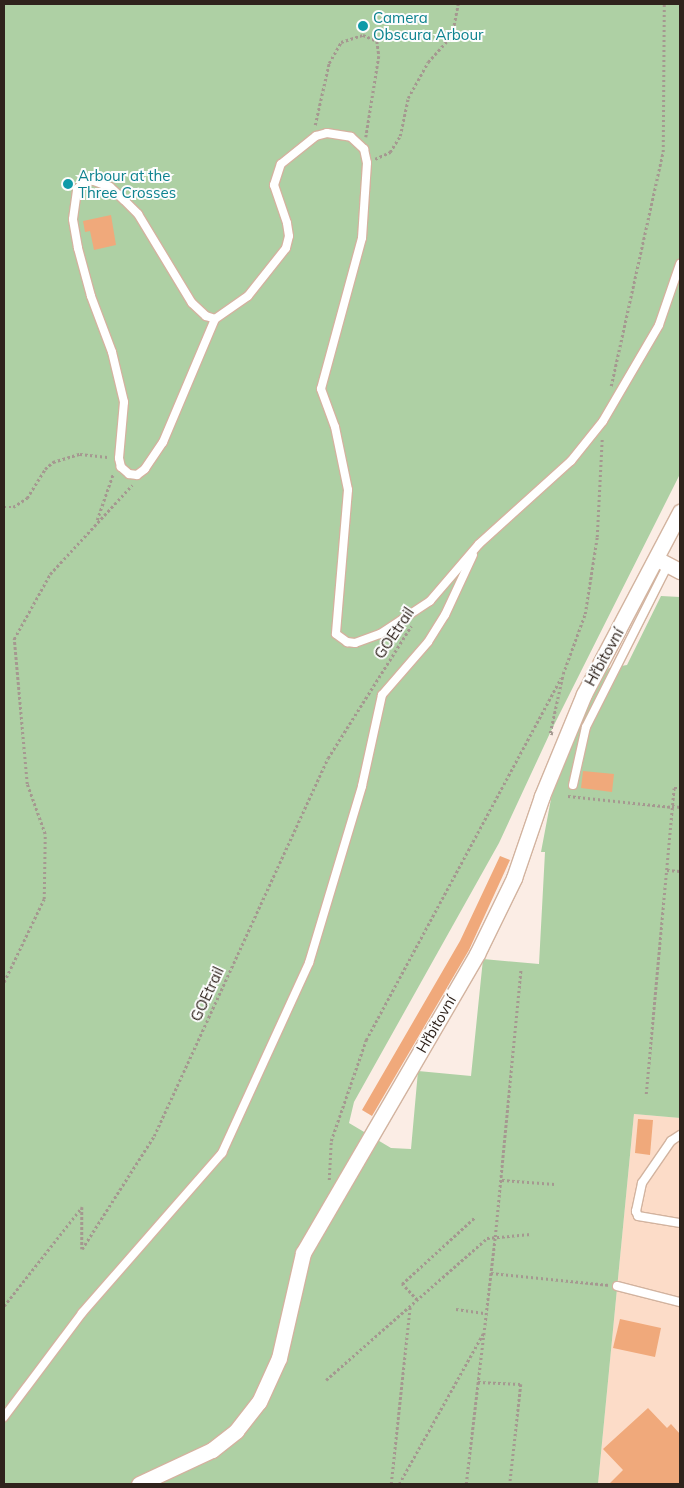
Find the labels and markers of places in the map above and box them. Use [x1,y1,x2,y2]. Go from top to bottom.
place label: Camera Obscura Arbour [373,8,484,43]
marker: Camera Obscura Arbour [357,20,369,32]
place label: Arbour at the Three Crosses [78,166,176,201]
marker: Arbour at the Three Crosses [62,178,74,190]

